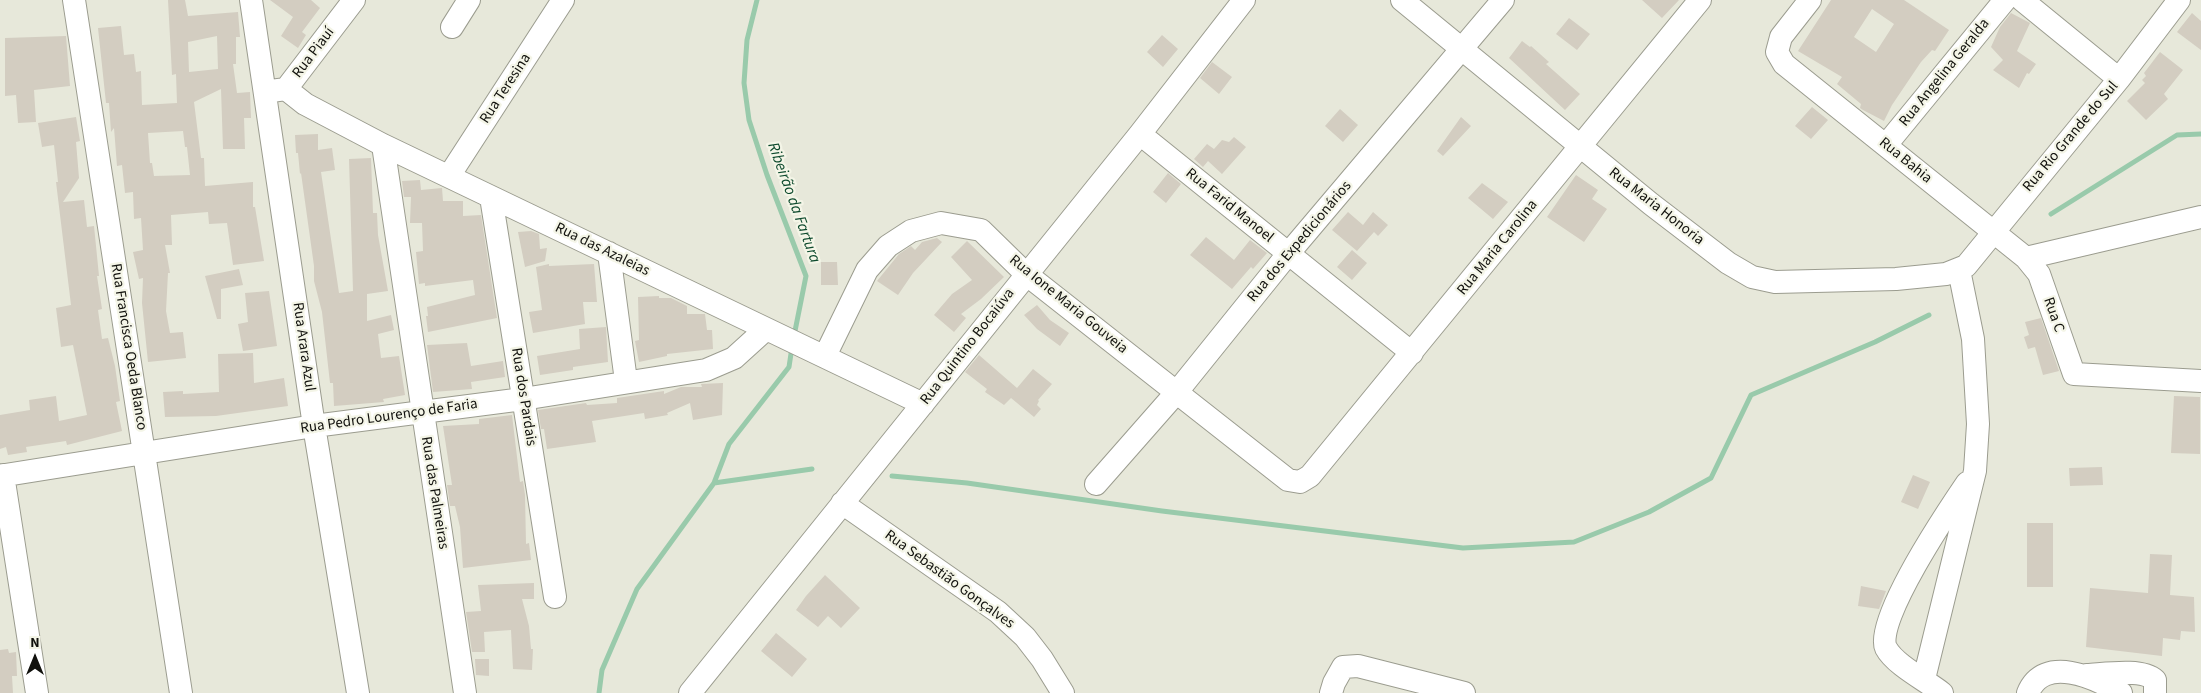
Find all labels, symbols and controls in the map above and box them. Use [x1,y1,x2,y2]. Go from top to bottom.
street label: Rua Angelina Geralda [1896,15,1994,131]
street label: Rua Piauí [289,24,339,82]
street label: Rua Teresina [477,51,535,127]
street label: Rua Rio Grande do Sul [2020,78,2122,196]
street label: Rua Bahia [1875,134,1935,188]
water label: Ribeirão da Fartura [762,140,824,266]
street label: Rua Maria Honoria [1605,164,1707,250]
street label: Rua Farid Manoel [1181,165,1277,247]
street label: Rua dos Expedicionários [1244,178,1356,306]
street label: Rua Maria Carolina [1454,197,1542,299]
street label: Rua das Azaleias [552,219,652,281]
street label: Rua Ione Maria Gouveia [1005,252,1131,358]
street label: Rua Francisca Oeda Blanco [106,262,150,432]
street label: Rua Quintino Bocaiúva [917,285,1019,409]
street label: Rua C [2039,295,2067,335]
street label: Rua Arara Azul [288,301,318,393]
street label: Rua dos Pardais [506,347,540,447]
street label: Rua Pedro Lourenço de Faria [299,396,479,438]
street label: Rua das Palmeiras [416,435,452,551]
street label: Rua Sebastião Gonçalves [881,527,1017,633]
north arrow [10,633,60,683]
text: N [30,633,40,653]

